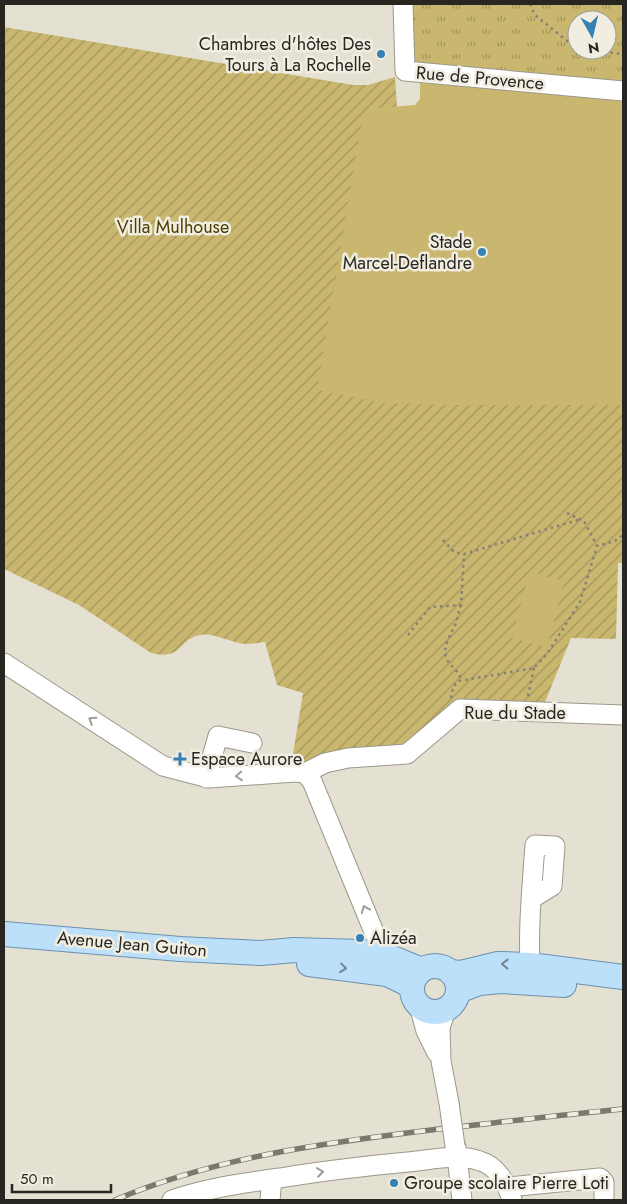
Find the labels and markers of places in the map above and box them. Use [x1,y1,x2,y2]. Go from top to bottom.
place label: Chambres d'hôtes Des Tours à La Rochelle [199,31,371,78]
marker: Chambres d'hôtes Des Tours à La Rochelle [375,48,387,60]
place label: Stade Marcel-Deflandre [343,229,472,276]
marker: Stade Marcel-Deflandre [476,246,488,258]
place label: Espace Aurore [191,746,302,772]
marker: Espace Aurore [173,752,187,766]
place label: Alizéa [370,925,417,951]
marker: Alizéa [354,932,366,944]
place label: Groupe scolaire Pierre Loti [404,1170,609,1196]
marker: Groupe scolaire Pierre Loti [388,1177,400,1189]

